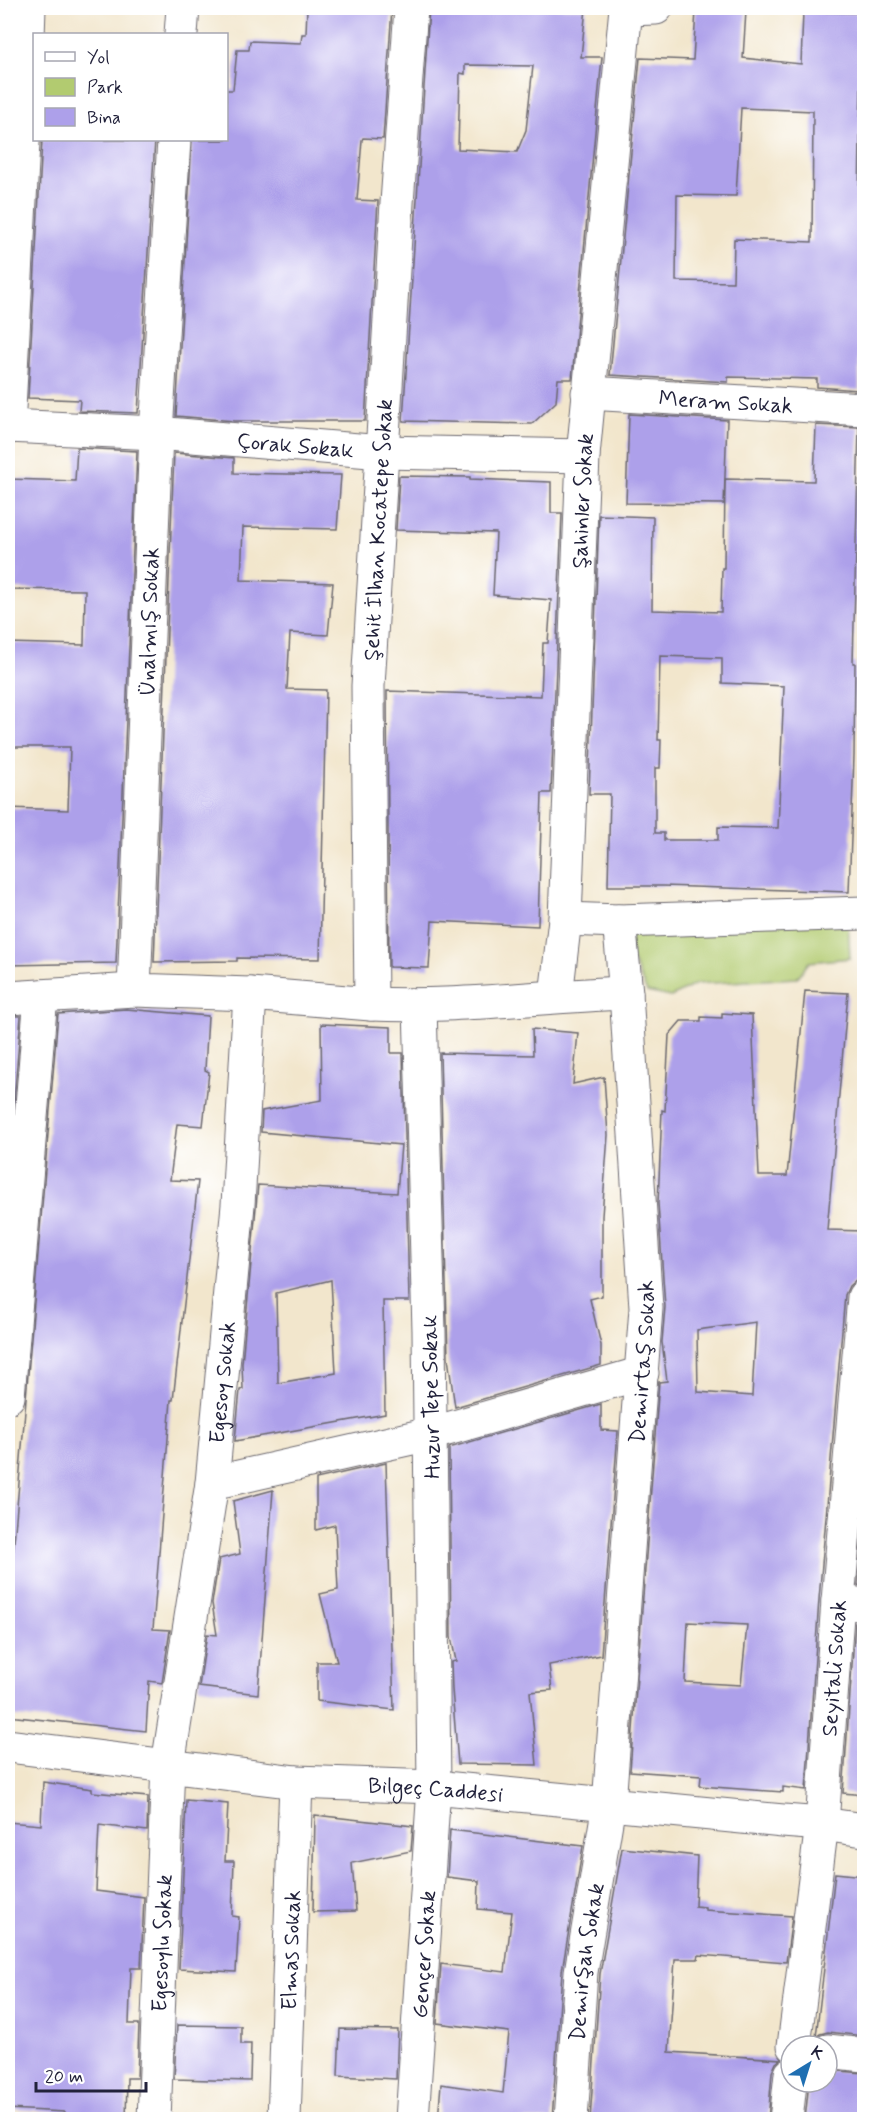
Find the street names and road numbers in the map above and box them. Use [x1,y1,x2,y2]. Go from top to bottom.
street label: Meram Sokak [658,385,794,421]
street label: Şehit İlhan Kocatepe Sokak [358,398,400,662]
street label: Çorak Sokak [235,428,355,466]
street label: Şahinler Sokak [567,432,601,569]
street label: Ünalmış Sokak [133,547,167,697]
street label: Demirtaş Sokak [624,1279,662,1444]
street label: Huzur Tepe Sokak [417,1315,447,1479]
street label: Egesoy Sokak [204,1320,243,1445]
street label: Seyitali Sokak [816,1599,854,1738]
street label: Bilgeç Caddesi [367,1773,504,1810]
street label: Egesoylu Sokak [146,1874,180,2013]
street label: Demirşah Sokak [564,1881,612,2042]
street label: Elmas Sokak [276,1890,308,2011]
street label: Gençer Sokak [407,1890,443,2019]

